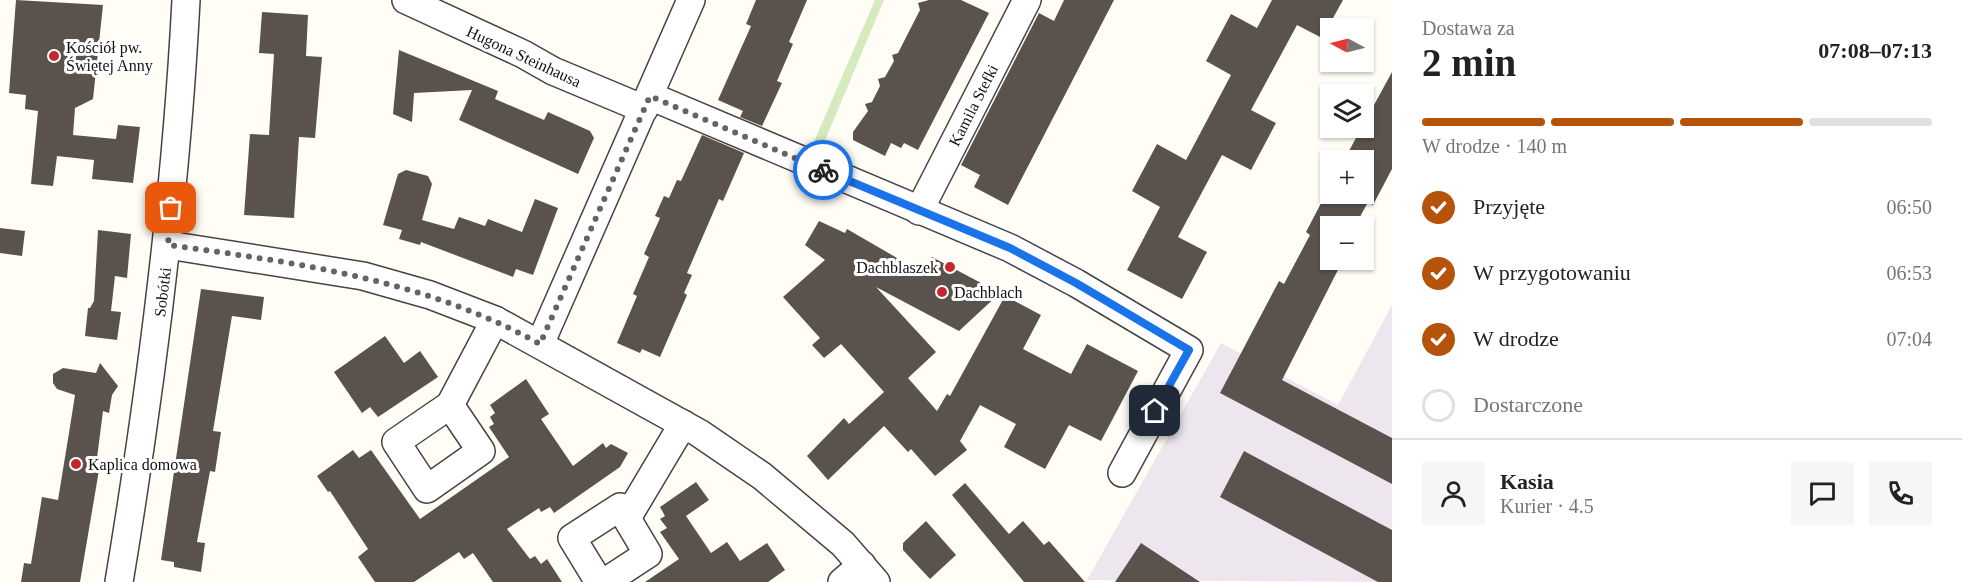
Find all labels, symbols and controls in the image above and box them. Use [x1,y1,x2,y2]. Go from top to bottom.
text: Dostawa za [1422,17,1515,39]
north arrow [1320,18,1374,72]
map controls [1320,18,1374,270]
street label: Hugona Steinhausa [464,23,584,91]
text: 07:08–07:13 [1818,38,1932,63]
place label: Kościół pw. Świętej Anny [66,39,153,75]
text: 2 min [1422,41,1516,84]
marker: Kościół pw. Świętej Anny [47,49,61,63]
street label: Kamila Stefki [946,61,1002,149]
button: layers [1320,84,1374,138]
text: W drodze · 140 m [1422,135,1567,157]
courier [793,140,853,200]
button: + [1320,150,1374,204]
icon: bike [807,154,840,187]
pin [145,182,196,233]
icon: bag [154,191,187,224]
icon: check [1422,191,1455,224]
text: Przyjęte [1473,194,1545,219]
text: 06:50 [1886,196,1932,218]
button: − [1320,216,1374,270]
icon: check [1422,257,1455,290]
place label: Dachblaszek [856,259,938,276]
marker: Dachblaszek [943,260,957,274]
text: W przygotowaniu [1473,260,1631,285]
text: 06:53 [1886,262,1932,284]
street label: Sobótki [151,266,174,318]
place label: Dachblach [954,284,1022,301]
marker: Dachblach [935,285,949,299]
icon: check [1422,323,1455,356]
text: W drodze [1473,326,1559,351]
text: 07:04 [1886,328,1932,350]
pin [1129,385,1180,436]
text: Dostarczone [1473,392,1583,417]
icon: home [1138,394,1171,427]
place label: Kaplica domowa [88,456,197,474]
marker: Kaplica domowa [69,457,83,471]
button: person [1422,462,1485,525]
button: chat [1791,462,1854,525]
button: phone [1869,462,1932,525]
text: Kasia [1500,469,1554,494]
text: Kurier · 4.5 [1500,495,1594,517]

